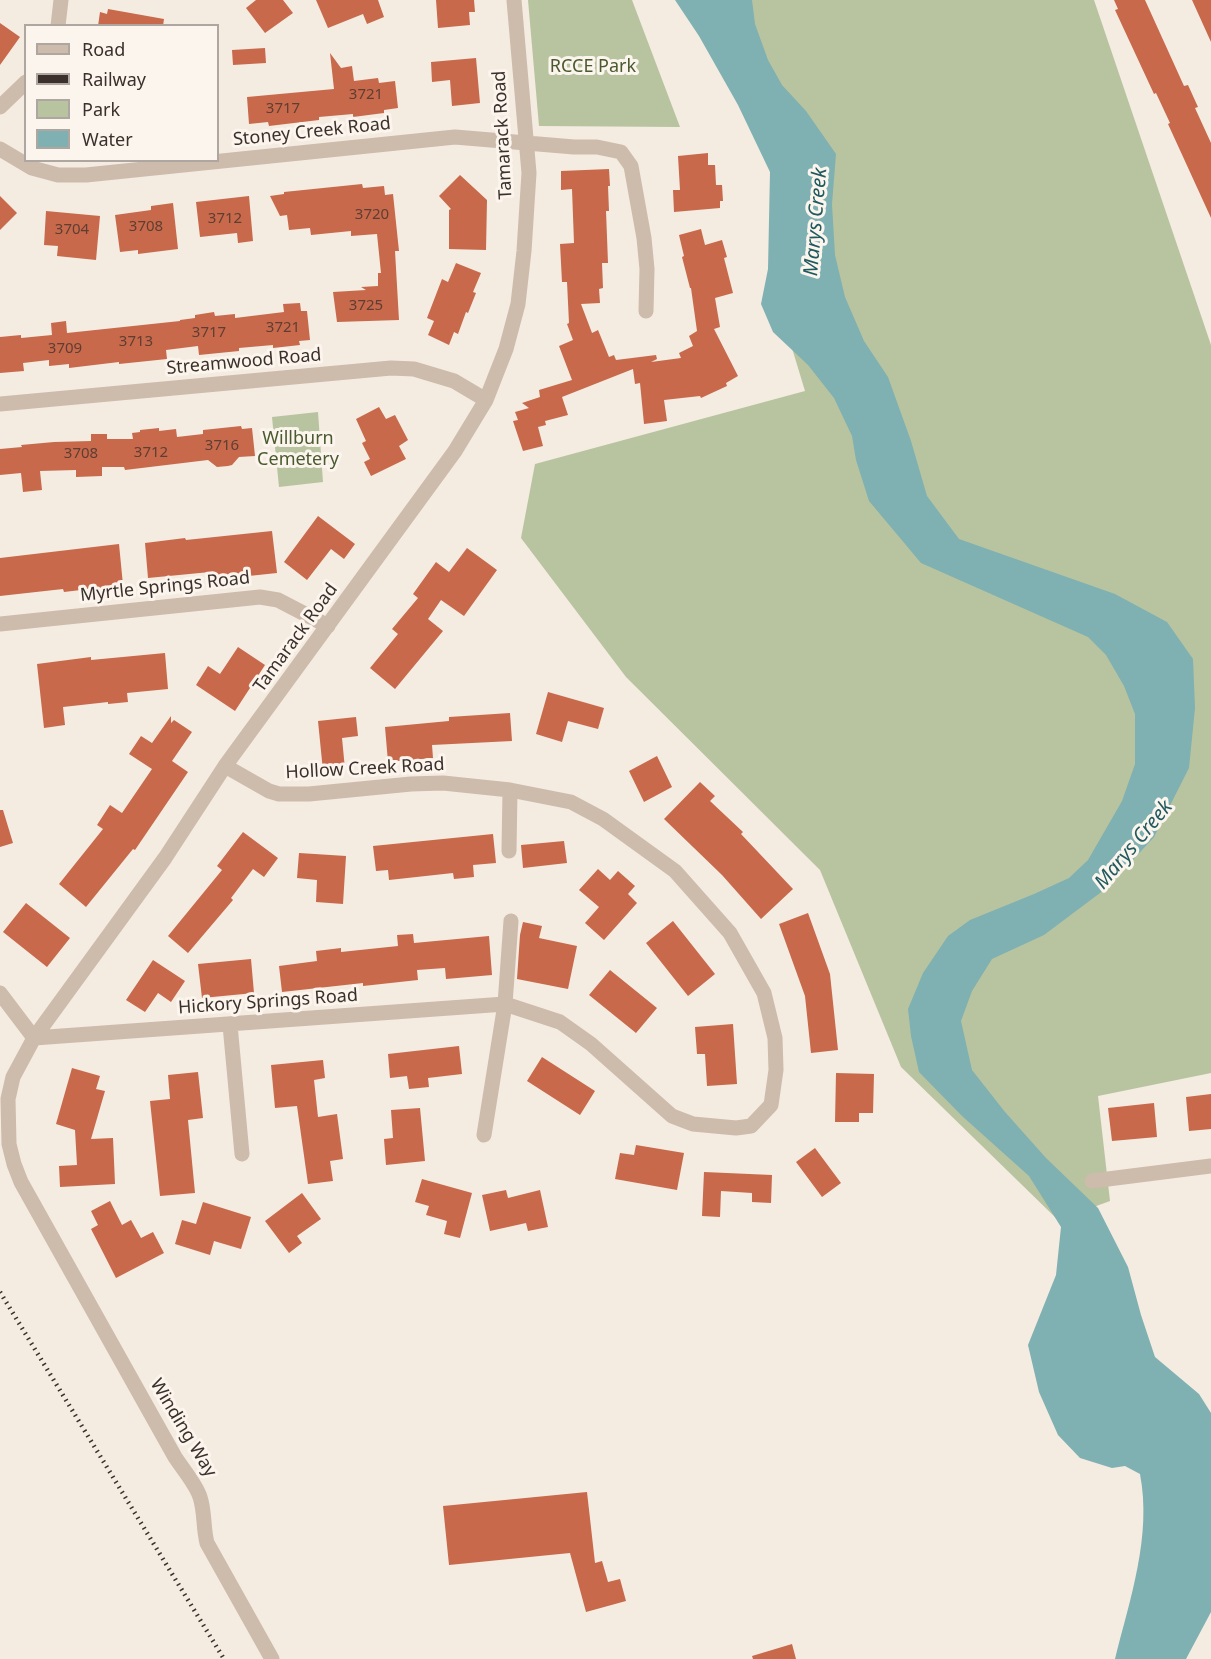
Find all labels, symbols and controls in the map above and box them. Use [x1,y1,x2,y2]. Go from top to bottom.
legend [24,24,219,162]
text: Road [82,37,125,61]
park label: RCCE Park [550,56,636,78]
text: Railway [82,67,146,91]
street label: Tamarack Road [489,70,517,200]
house number: 3721 [349,86,383,104]
text: Park [82,97,120,121]
house number: 3717 [266,100,300,118]
street label: Stoney Creek Road [232,113,392,151]
text: Water [82,127,133,151]
water label: Marys Creek [799,167,833,277]
house number: 3720 [355,206,389,224]
house number: 3712 [208,210,242,228]
house number: 3708 [129,218,163,236]
house number: 3704 [55,221,89,239]
house number: 3725 [349,297,383,315]
house number: 3721 [266,319,300,337]
house number: 3717 [192,324,226,342]
house number: 3713 [119,333,153,351]
house number: 3709 [48,340,82,358]
street label: Streamwood Road [166,344,322,380]
park label: Willburn Cemetery [257,428,339,470]
house number: 3716 [205,437,239,455]
house number: 3712 [134,444,168,462]
house number: 3708 [64,445,98,463]
street label: Myrtle Springs Road [79,567,251,607]
street label: Tamarack Road [249,579,343,697]
street label: Hollow Creek Road [285,754,445,784]
water label: Marys Creek [1090,796,1178,894]
street label: Hickory Springs Road [177,985,359,1019]
street label: Winding Way [145,1375,221,1481]

